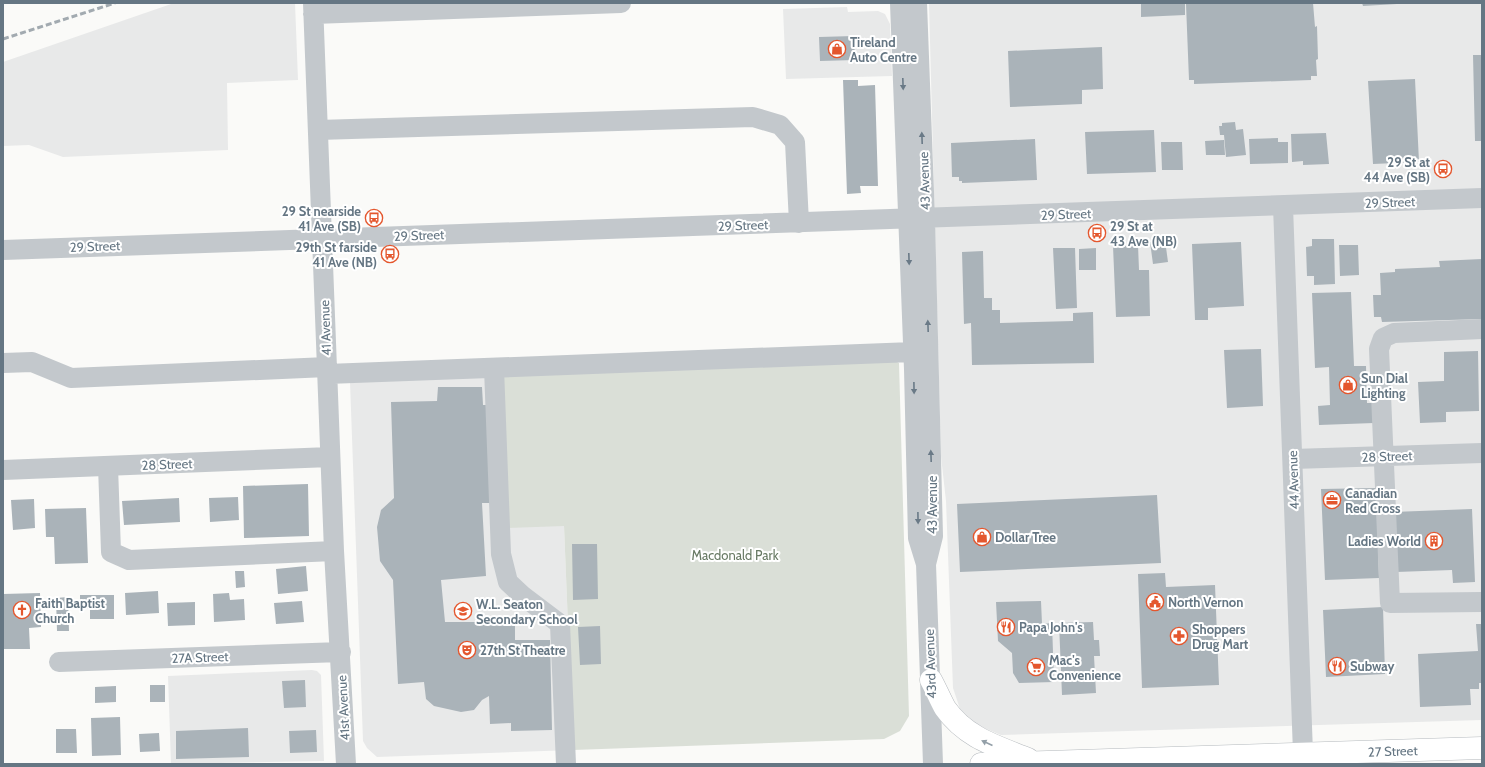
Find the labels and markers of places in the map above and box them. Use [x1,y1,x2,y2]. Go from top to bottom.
place label: Tireland Auto Centre [850,34,917,65]
shop icon: Tireland Auto Centre [827,39,847,59]
place label: 29 St at 44 Ave (SB) [1364,154,1431,185]
bus stop icon: 29 St at 44 Ave (SB) [1433,159,1453,179]
place label: 29 St nearside 41 Ave (SB) [282,203,361,234]
bus stop icon: 29 St nearside 41 Ave (SB) [364,208,384,228]
place label: 29 St at 43 Ave (NB) [1110,218,1177,249]
bus stop icon: 29 St at 43 Ave (NB) [1087,223,1107,243]
place label: 29th St farside 41 Ave (NB) [296,239,377,270]
bus stop icon: 29th St farside 41 Ave (NB) [380,244,400,264]
place label: Sun Dial Lighting [1361,370,1409,401]
shop icon: Sun Dial Lighting [1338,375,1358,395]
place label: Canadian Red Cross [1345,485,1401,516]
office icon: Canadian Red Cross [1322,490,1342,510]
shop icon: Dollar Tree [972,527,992,547]
place label: Dollar Tree [995,529,1056,545]
building icon: Ladies World [1424,531,1444,551]
place label: Ladies World [1348,533,1421,549]
public building icon: North Vernon [1145,592,1165,612]
place label: North Vernon [1168,594,1243,610]
place label: Faith Baptist Church [35,595,106,626]
place label: W.L. Seaton Secondary School [476,596,578,627]
church icon: Faith Baptist Church [12,600,32,620]
school or university icon: W.L. Seaton Secondary School [453,601,473,621]
restaurant icon: Papa John's [996,617,1016,637]
place label: Papa John's [1019,619,1083,635]
place label: Shoppers Drug Mart [1192,621,1249,652]
pharmacy icon: Shoppers Drug Mart [1169,626,1189,646]
theatre icon: 27th St Theatre [457,640,477,660]
place label: 27th St Theatre [480,642,566,658]
place label: Mac's Convenience [1049,652,1121,683]
restaurant icon: Subway [1327,656,1347,676]
supermarket icon: Mac's Convenience [1026,657,1046,677]
place label: Subway [1350,658,1395,674]

